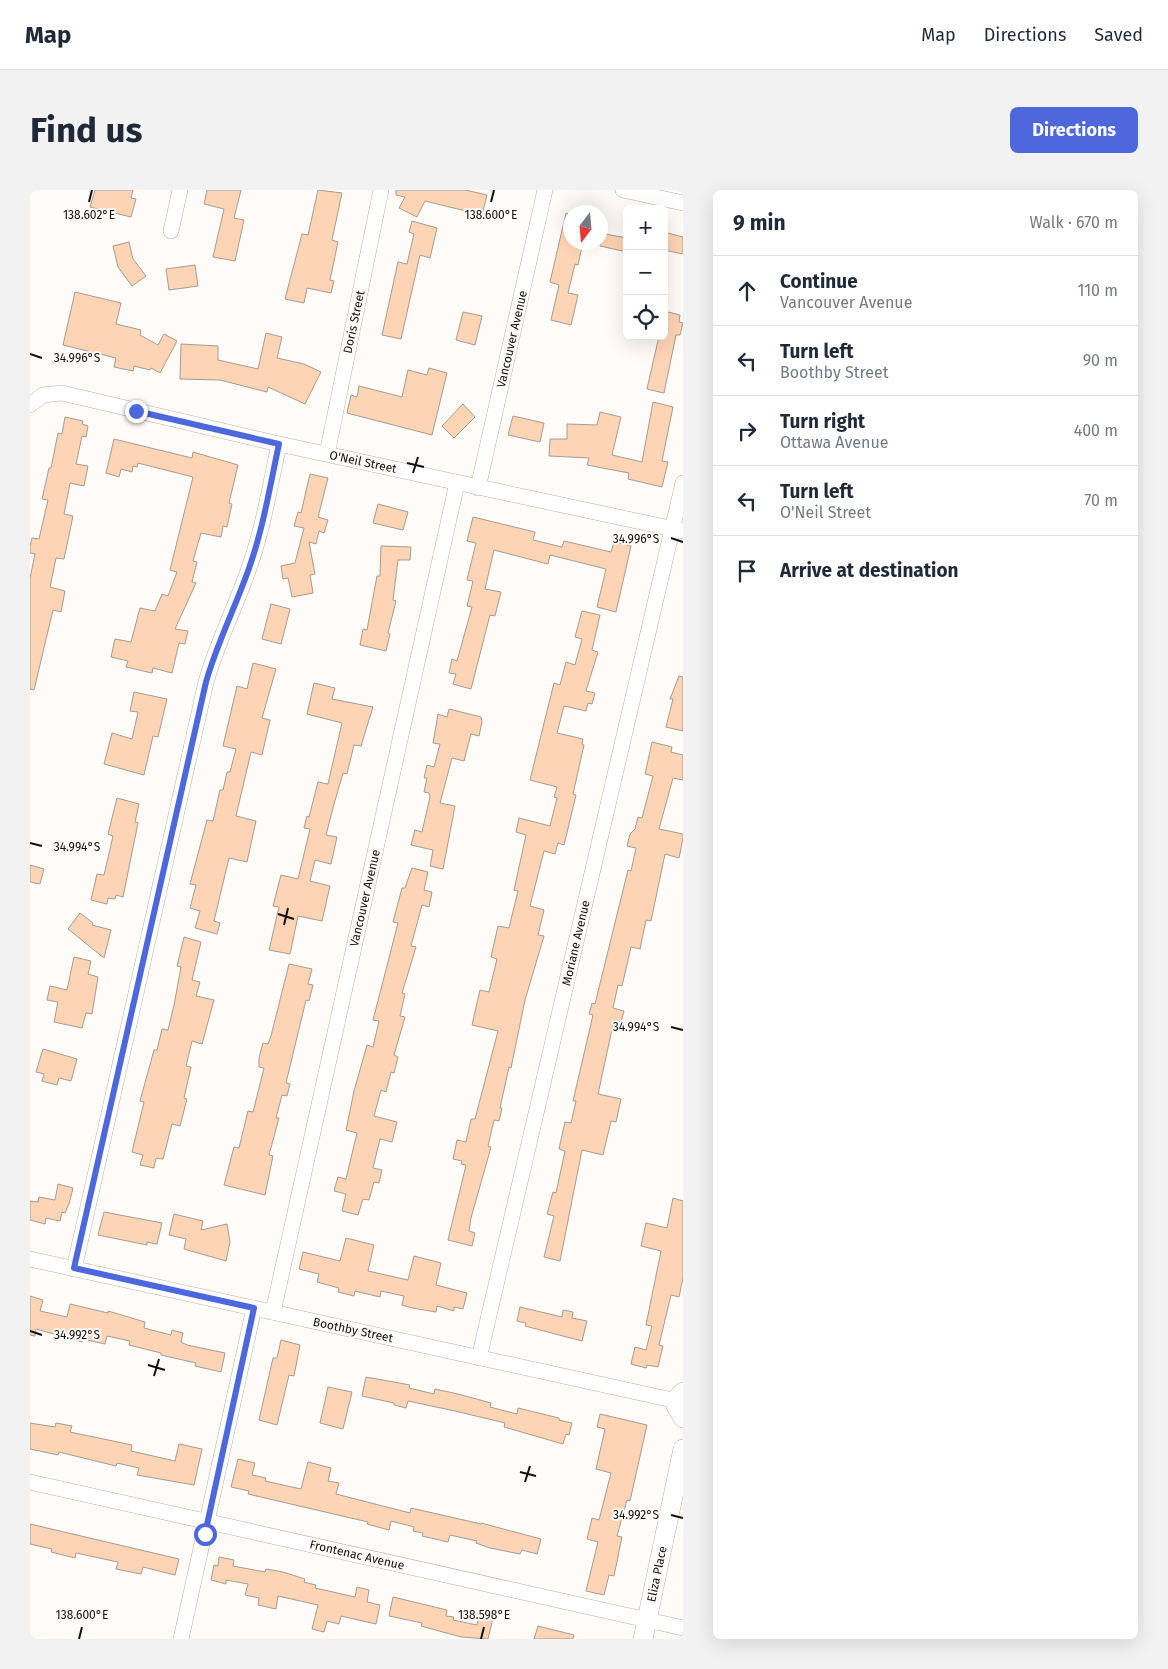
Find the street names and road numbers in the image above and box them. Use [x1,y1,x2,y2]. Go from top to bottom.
street label: Doris Street [340,289,368,355]
street label: Vancouver Avenue [494,289,530,389]
street label: O'Neil Street [328,448,399,476]
street label: Vancouver Avenue [347,848,383,948]
street label: Moriane Avenue [559,899,593,987]
street label: Boothby Street [312,1315,395,1345]
street label: Frontenac Avenue [308,1537,406,1573]
street label: Eliza Place [644,1545,670,1603]

